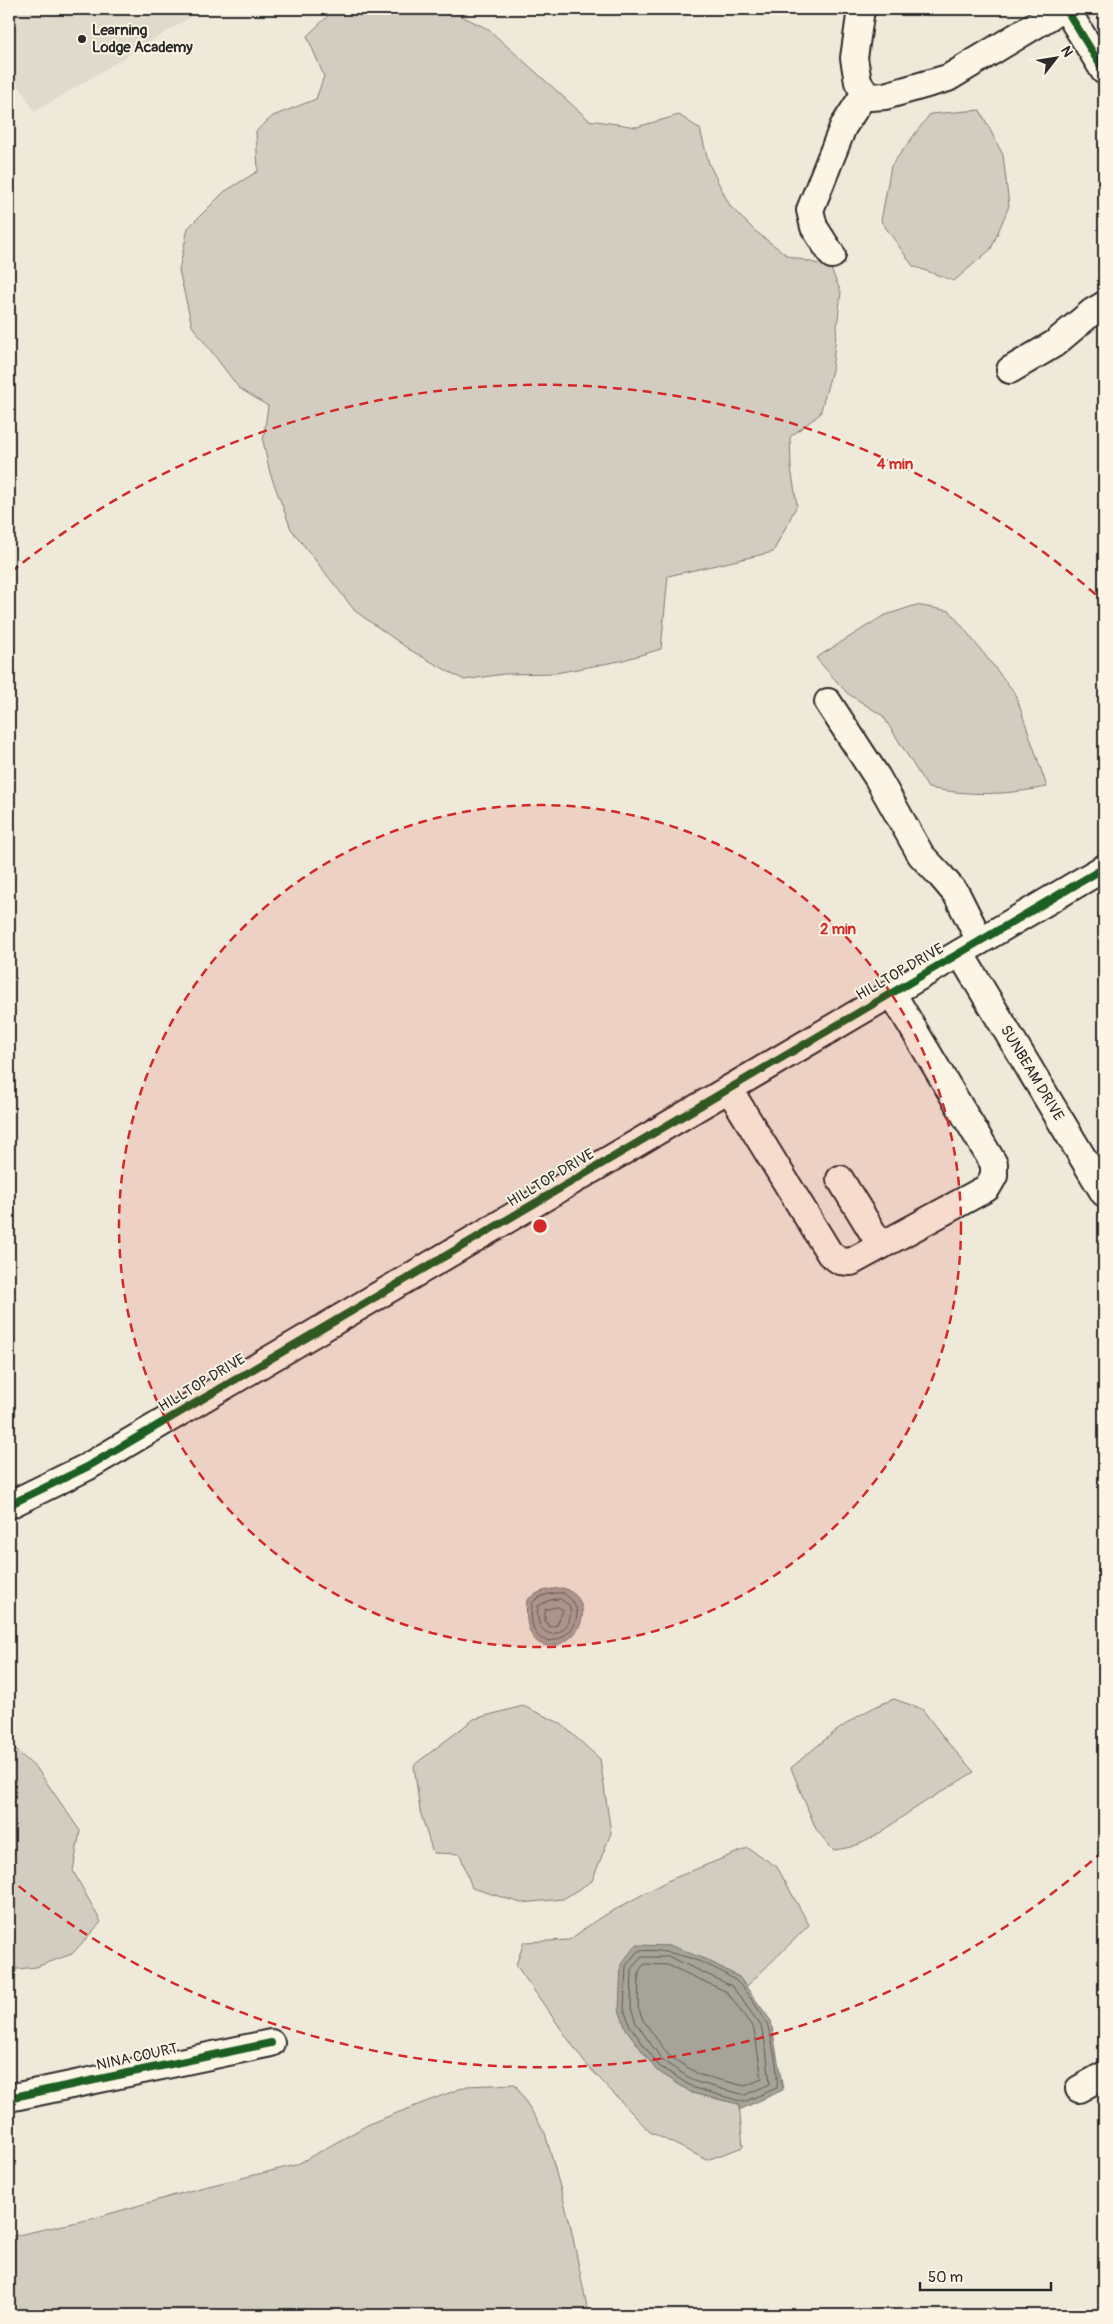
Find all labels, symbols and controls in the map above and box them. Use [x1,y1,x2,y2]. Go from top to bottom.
place label: Learning Lodge Academy [92,21,193,57]
north arrow [1030,32,1080,82]
marker: Learning Lodge Academy [76,33,88,45]
text: N [1057,43,1076,60]
text: 4 min [877,455,914,474]
text: 2 min [820,920,856,939]
street label: HILLTOP DRIVE [853,939,947,1005]
street label: SUNBEAM DRIVE [996,1022,1068,1124]
street label: HILLTOP DRIVE [504,1145,598,1211]
centre of rings [531,1217,549,1235]
street label: HILLTOP DRIVE [155,1350,249,1416]
street label: NINA COURT [95,2039,179,2075]
scale bar [920,2259,1052,2291]
text: 50 m [928,2268,963,2287]

